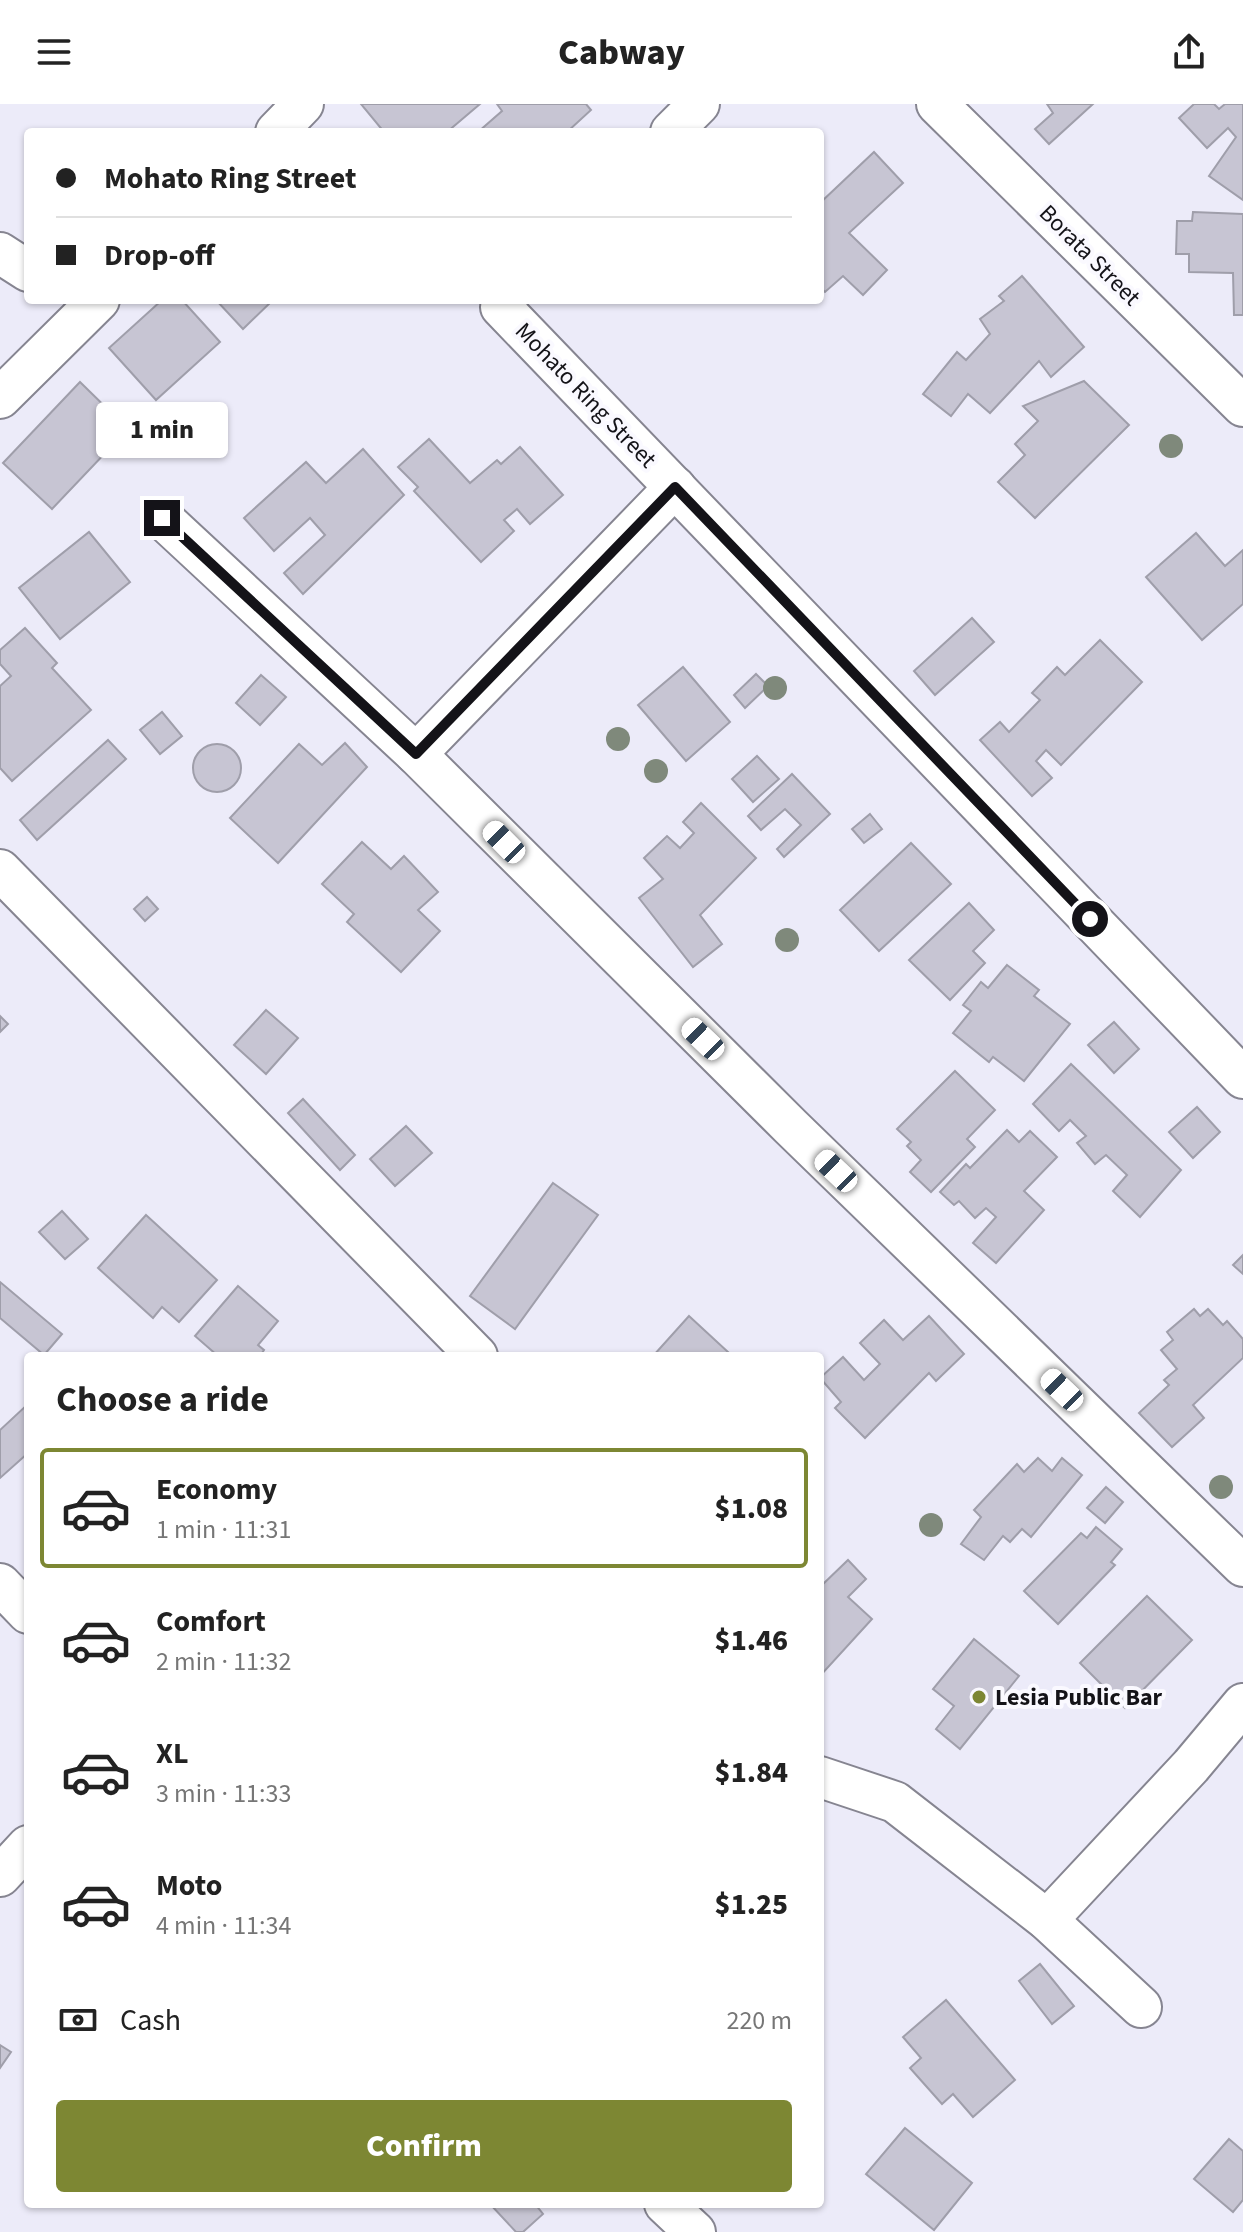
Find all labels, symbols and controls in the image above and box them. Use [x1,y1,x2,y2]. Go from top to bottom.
text: Cabway [558,27,685,78]
icon: menu [32,30,76,74]
icon: share [1167,30,1211,74]
text: Mohato Ring Street [104,157,357,200]
street label: Borata Street [1031,197,1148,314]
text: Drop-off [104,234,215,277]
street label: Mohato Ring Street [507,315,664,476]
callout: 1 min [96,402,228,458]
text: 1 min [130,411,194,448]
route end [144,500,180,536]
car [479,817,529,867]
route start [1072,901,1108,937]
car [677,1014,729,1064]
car [810,1146,862,1196]
car [1036,1365,1088,1415]
text: Choose a ride [56,1374,269,1425]
text: Economy [156,1468,277,1511]
icon: car [60,1472,132,1544]
text: $1.08 [715,1487,788,1530]
text: 1 min · 11:31 [156,1511,291,1548]
text: Comfort [156,1600,266,1643]
icon: car [60,1604,132,1676]
text: $1.46 [715,1619,788,1662]
text: 2 min · 11:32 [156,1643,291,1680]
place label: Lesia Public Bar [995,1680,1163,1715]
marker: Lesia Public Bar [970,1688,988,1706]
text: XL [156,1732,189,1775]
icon: car [60,1736,132,1808]
text: $1.84 [715,1751,788,1794]
text: 3 min · 11:33 [156,1775,291,1812]
text: Moto [156,1864,222,1907]
icon: car [60,1868,132,1940]
text: $1.25 [715,1883,788,1926]
text: 4 min · 11:34 [156,1907,291,1944]
icon: cash [56,1998,100,2042]
text: Cash [120,1999,181,2042]
text: 220 m [726,2002,792,2039]
button: Confirm [56,2100,792,2192]

